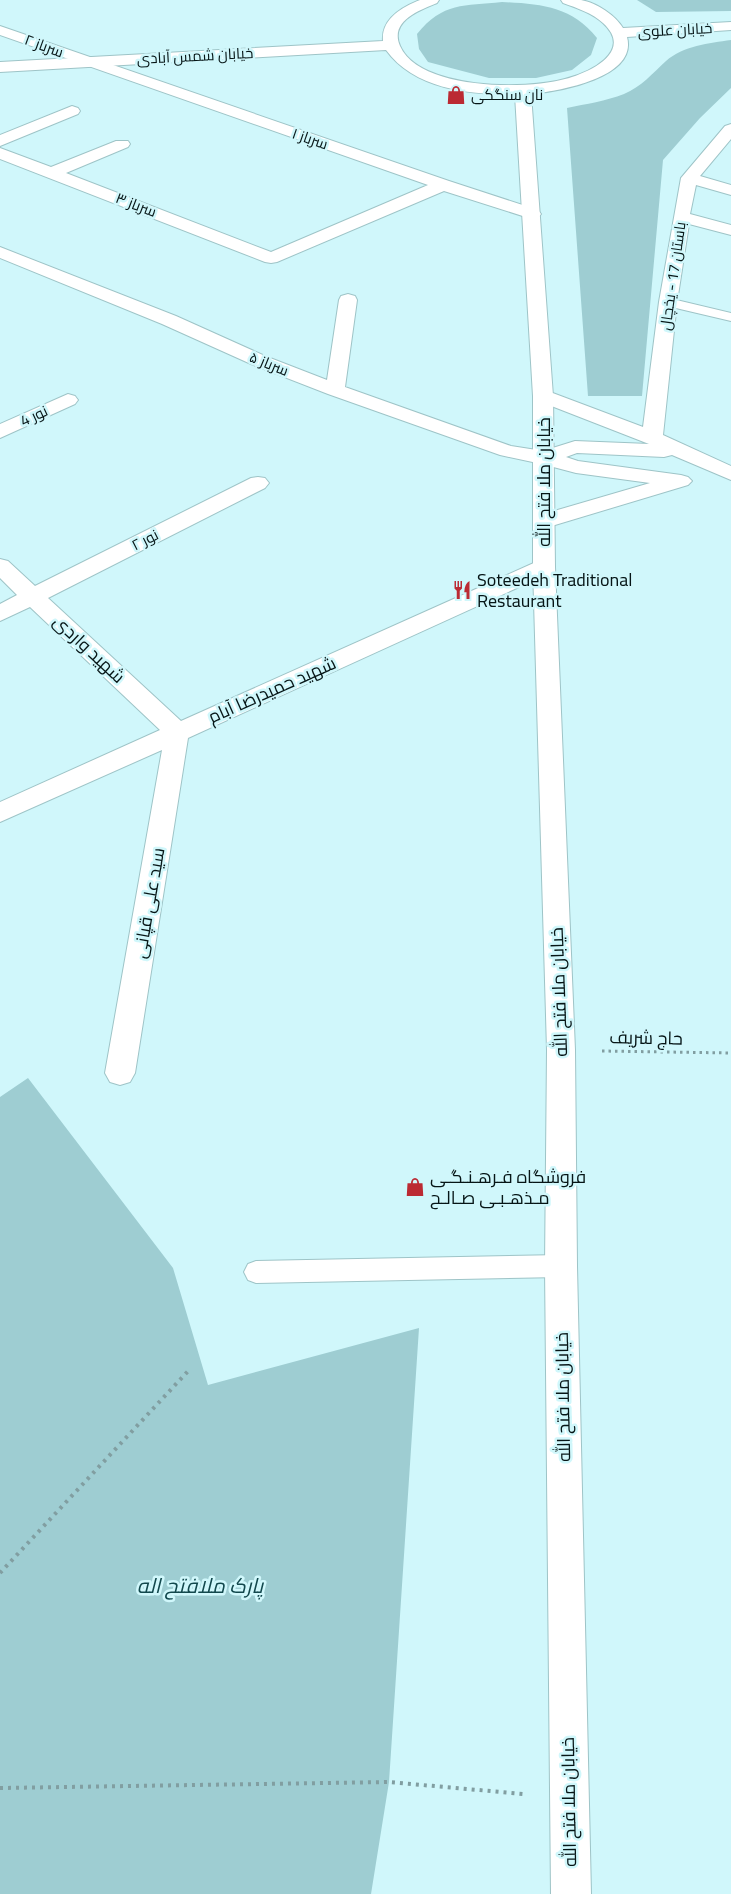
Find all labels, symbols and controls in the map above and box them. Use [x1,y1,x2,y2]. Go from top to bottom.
street label: خیابان علوی [637,13,713,46]
street label: سرباز ۲ [20,25,68,66]
street label: خیابان شمس آبادی [136,38,254,73]
place label: نان سنگکی [471,80,543,109]
shop icon: نان سنگکی [445,84,467,106]
street label: سرباز ۱ [288,119,332,158]
street label: سرباز ۳ [111,183,161,226]
street label: باستان 17 - یخچال [651,220,694,332]
street label: سرباز ۵ [245,343,293,385]
street label: نور 4 [15,396,53,435]
street label: خیابان ملا فتح الله [527,417,560,547]
street label: نور ۲ [126,520,164,559]
place label: Soteedeh Traditional Restaurant [477,563,632,617]
restaurant icon: Soteedeh Traditional Restaurant [451,579,473,601]
street label: شهید واردی [45,606,133,691]
street label: شهید حمیدرضا آبام [202,646,341,733]
street label: سید علی قپانی [123,845,174,961]
street label: خیابان ملا فتح الله [540,927,577,1057]
street label: حاج شریف [609,1020,683,1055]
place label: فروشگاه فـرهـنـگـی مـذهـبـی صـالـح [430,1160,586,1214]
shop icon: فروشگاه فـرهـنـگـی مـذهـبـی صـالـح [404,1176,426,1198]
street label: خیابان ملا فتح الله [545,1332,580,1462]
park label: پارک ملافتح اله [137,1566,265,1605]
street label: خیابان ملا فتح الله [551,1737,586,1867]

